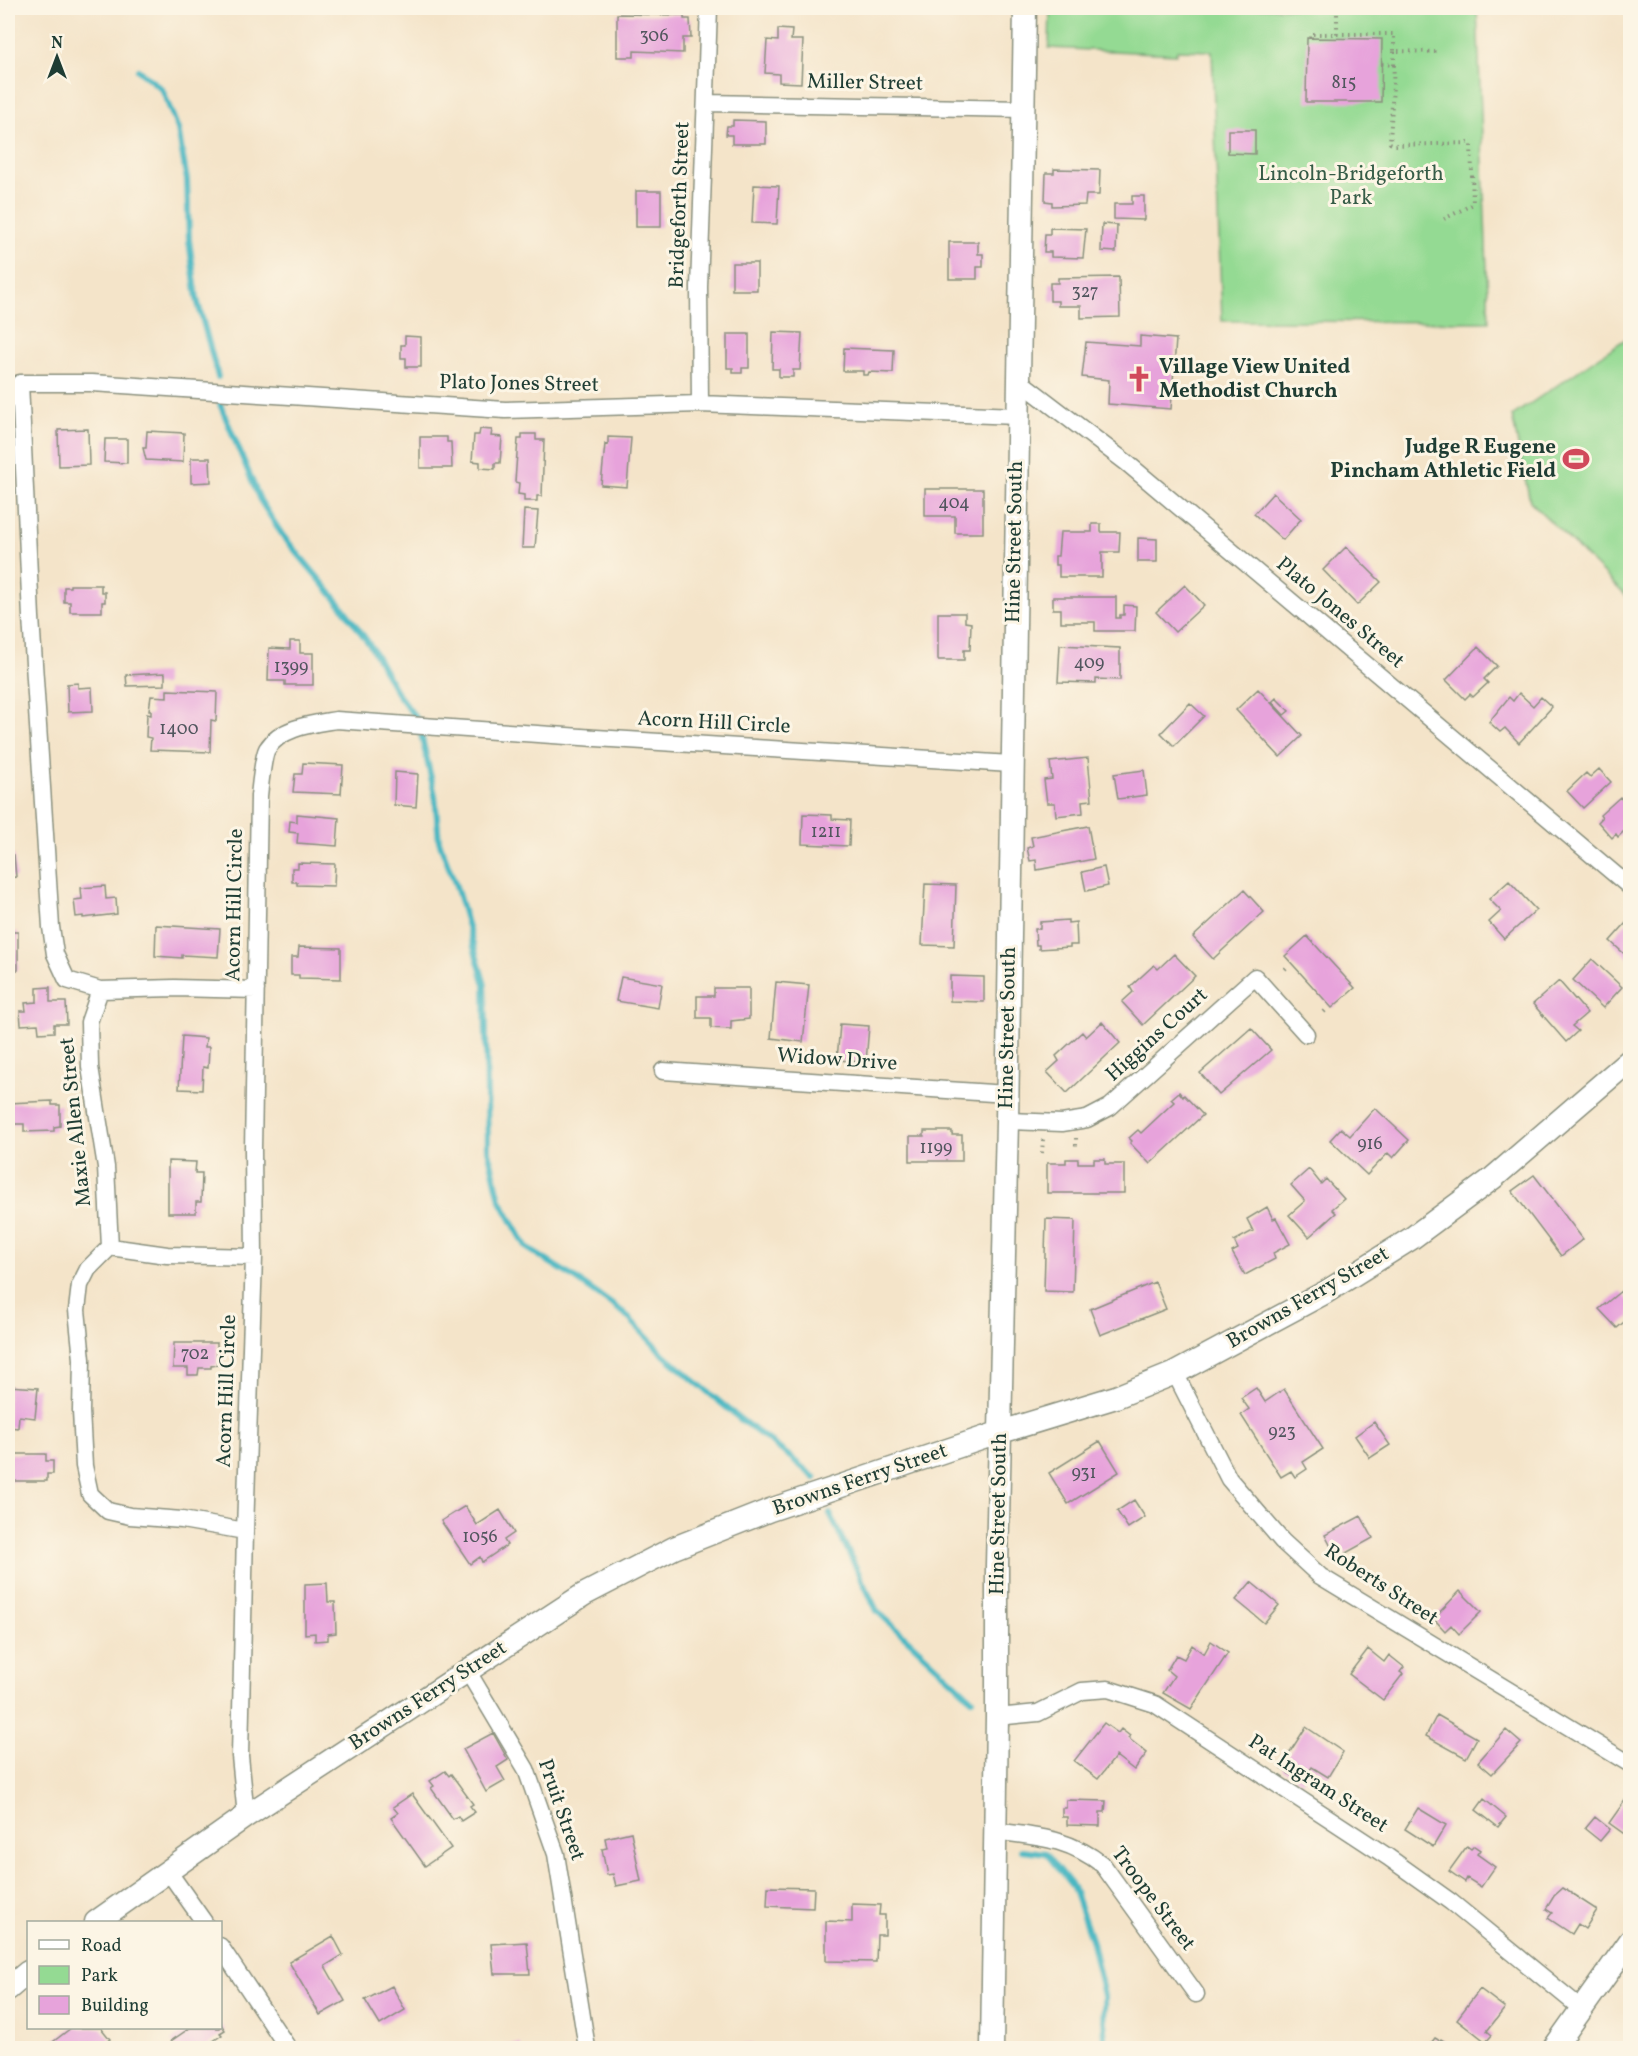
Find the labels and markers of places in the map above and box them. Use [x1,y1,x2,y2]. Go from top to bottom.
place label: Village View United Methodist Church [1159,353,1351,406]
church icon: Village View United Methodist Church [1124,364,1154,394]
place label: Judge R Eugene Pincham Athletic Field [1330,433,1556,486]
sports icon: Judge R Eugene Pincham Athletic Field [1561,444,1591,474]

